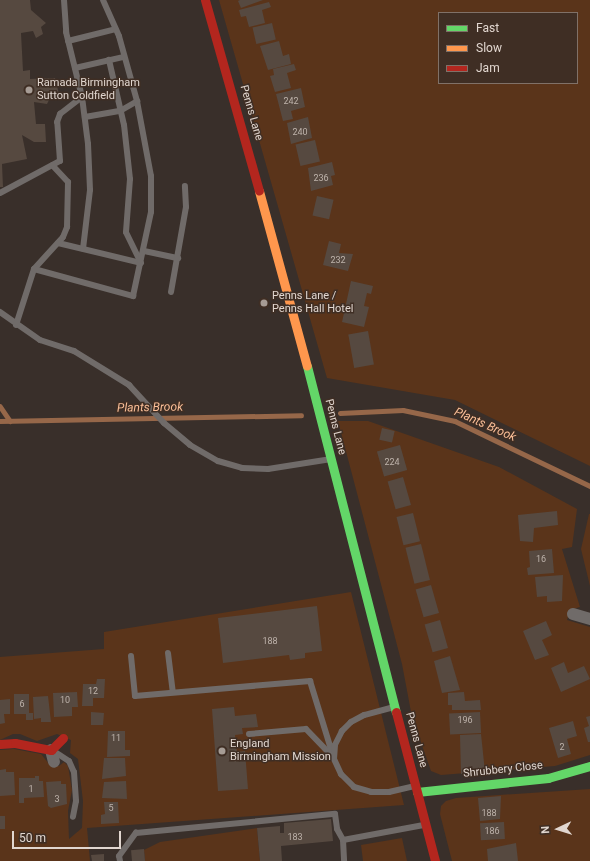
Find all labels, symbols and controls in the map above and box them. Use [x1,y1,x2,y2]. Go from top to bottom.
legend [438,12,578,84]
text: Fast [476,21,499,35]
text: Slow [476,41,502,55]
text: Jam [476,61,500,75]
place label: Ramada Birmingham Sutton Coldfield [37,77,140,103]
street label: Penns Lane [237,84,265,142]
marker: Ramada Birmingham Sutton Coldfield [24,85,34,95]
house number: 242 [283,96,299,106]
house number: 240 [292,127,308,137]
house number: 236 [313,173,329,183]
house number: 232 [330,255,346,265]
place label: Penns Lane / Penns Hall Hotel [272,290,353,316]
marker: Penns Lane / Penns Hall Hotel [259,298,269,308]
street label: Penns Lane [322,398,348,456]
water label: Plants Brook [117,400,183,416]
water label: Plants Brook [452,405,518,445]
house number: 224 [384,457,400,467]
house number: 16 [536,554,546,564]
house number: 188 [262,636,278,646]
house number: 12 [88,686,98,696]
house number: 10 [60,695,70,705]
house number: 6 [19,699,25,709]
street label: Penns Lane [402,711,430,769]
house number: 196 [457,715,473,725]
house number: 11 [111,733,121,743]
place label: England Birmingham Mission [230,738,331,764]
house number: 2 [559,742,565,752]
marker: England Birmingham Mission [217,746,227,756]
street label: Shrubbery Close [463,759,543,781]
house number: 1 [28,784,34,794]
house number: 3 [54,794,60,804]
house number: 5 [108,803,114,813]
house number: 188 [481,808,497,818]
north arrow [538,809,578,849]
scale bar [14,823,123,849]
house number: 186 [484,826,500,836]
text: N [539,826,552,834]
text: 50 m [19,831,46,845]
house number: 183 [287,832,303,842]

